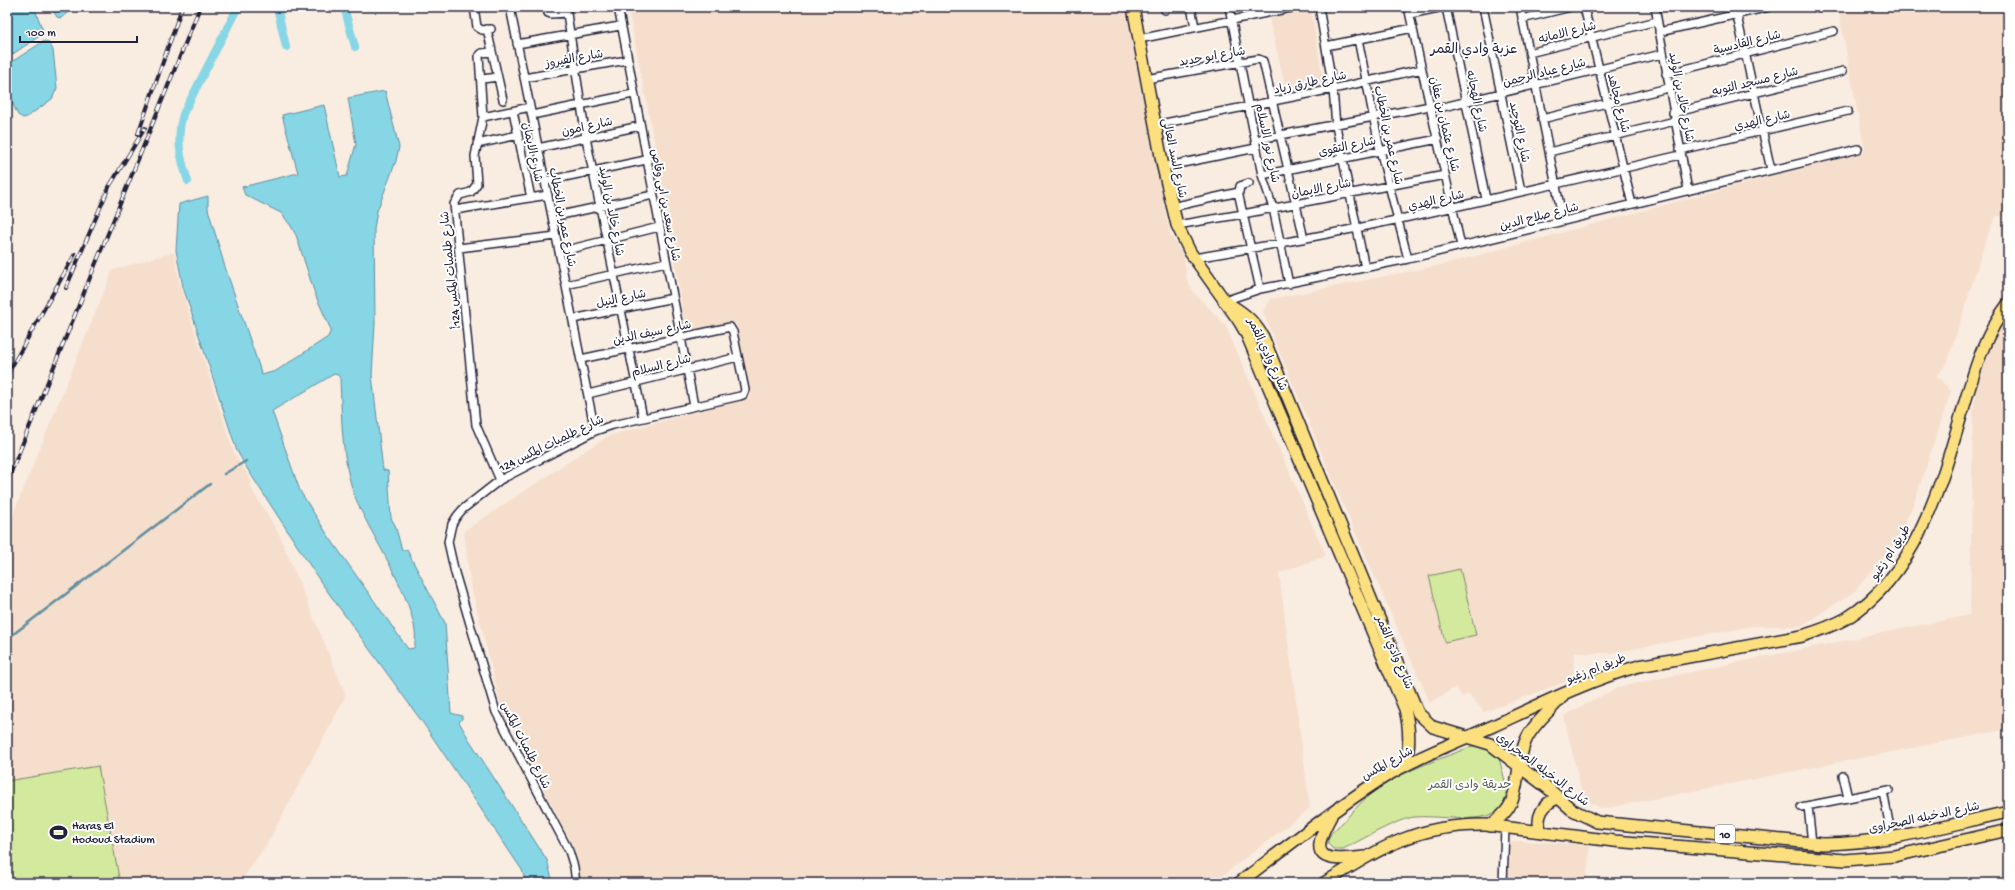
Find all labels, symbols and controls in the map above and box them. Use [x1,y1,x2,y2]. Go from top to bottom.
scale bar [20,18,137,44]
street label: شارع الامانه [1537,20,1598,48]
text: 100 m [25,27,56,41]
street label: شارع القادسية [1712,29,1783,59]
district label: عزبة وادي القمر [1430,42,1517,59]
street label: شارع ابو حديد [1178,45,1247,71]
street label: شارع الفيروز [543,48,605,72]
street label: شارع خالد بن الوليد [1664,51,1697,144]
street label: شارع عباد الرحمن [1502,57,1587,91]
street label: شارع مسجد التوبه [1711,65,1800,100]
street label: شارع طارق زياد [1273,69,1348,99]
street label: شارع الهجانه [1462,69,1488,134]
street label: شارع مجاهد [1603,72,1631,135]
street label: شارع عثمان بن عفان [1425,75,1461,173]
street label: شارع عمر بن الخطاب [1370,84,1405,186]
street label: شارع التوحيد [1505,101,1531,164]
street label: شارع نور الاسلام [1251,102,1281,184]
street label: شارع الهدي [1733,109,1792,135]
street label: شارع امون [561,116,614,140]
street label: شارع السد العالى [1158,117,1188,200]
street label: شارع الايمان [518,121,544,184]
street label: شارع التقوى [1317,135,1378,161]
street label: شارع سعد بن ابى وقاص [646,148,682,263]
street label: شارع خالد بن الوليد [594,165,627,258]
street label: شارع عمر بن الخطاب [545,166,579,268]
street label: شارع الايمان [1290,177,1353,203]
street label: شارع الهدي [1407,189,1466,215]
street label: شارع صلاح الدين [1499,201,1580,235]
street label: شارع طلمبات المكس 124أ [437,210,465,329]
street label: شارع النيل [595,287,648,312]
street label: شارع وادي القمر [1243,315,1289,394]
street label: شارع سيف الدين [612,319,693,349]
street label: شارع السلام [630,353,693,381]
street label: شارع طلمبات المكس 124 [496,413,607,477]
street label: طريق ام زغيو [1868,523,1915,584]
street label: شارع وادي القمر [1371,613,1415,692]
street label: طريق ام زغيو [1564,652,1628,688]
street label: شارع طلمبات المكس [496,700,552,792]
street label: شارع الدخيله الصحراوى [1492,730,1592,810]
street label: شارع المكس [1360,745,1416,785]
park label: حديقة وادى القمر [1427,779,1512,793]
street label: شارع الدخيله الصحراوى [1867,799,1981,838]
place label: Haras El Hodoud Stadium [72,820,155,848]
sports icon: Haras El Hodoud Stadium [49,822,69,842]
road number: 10 [1715,825,1735,843]

